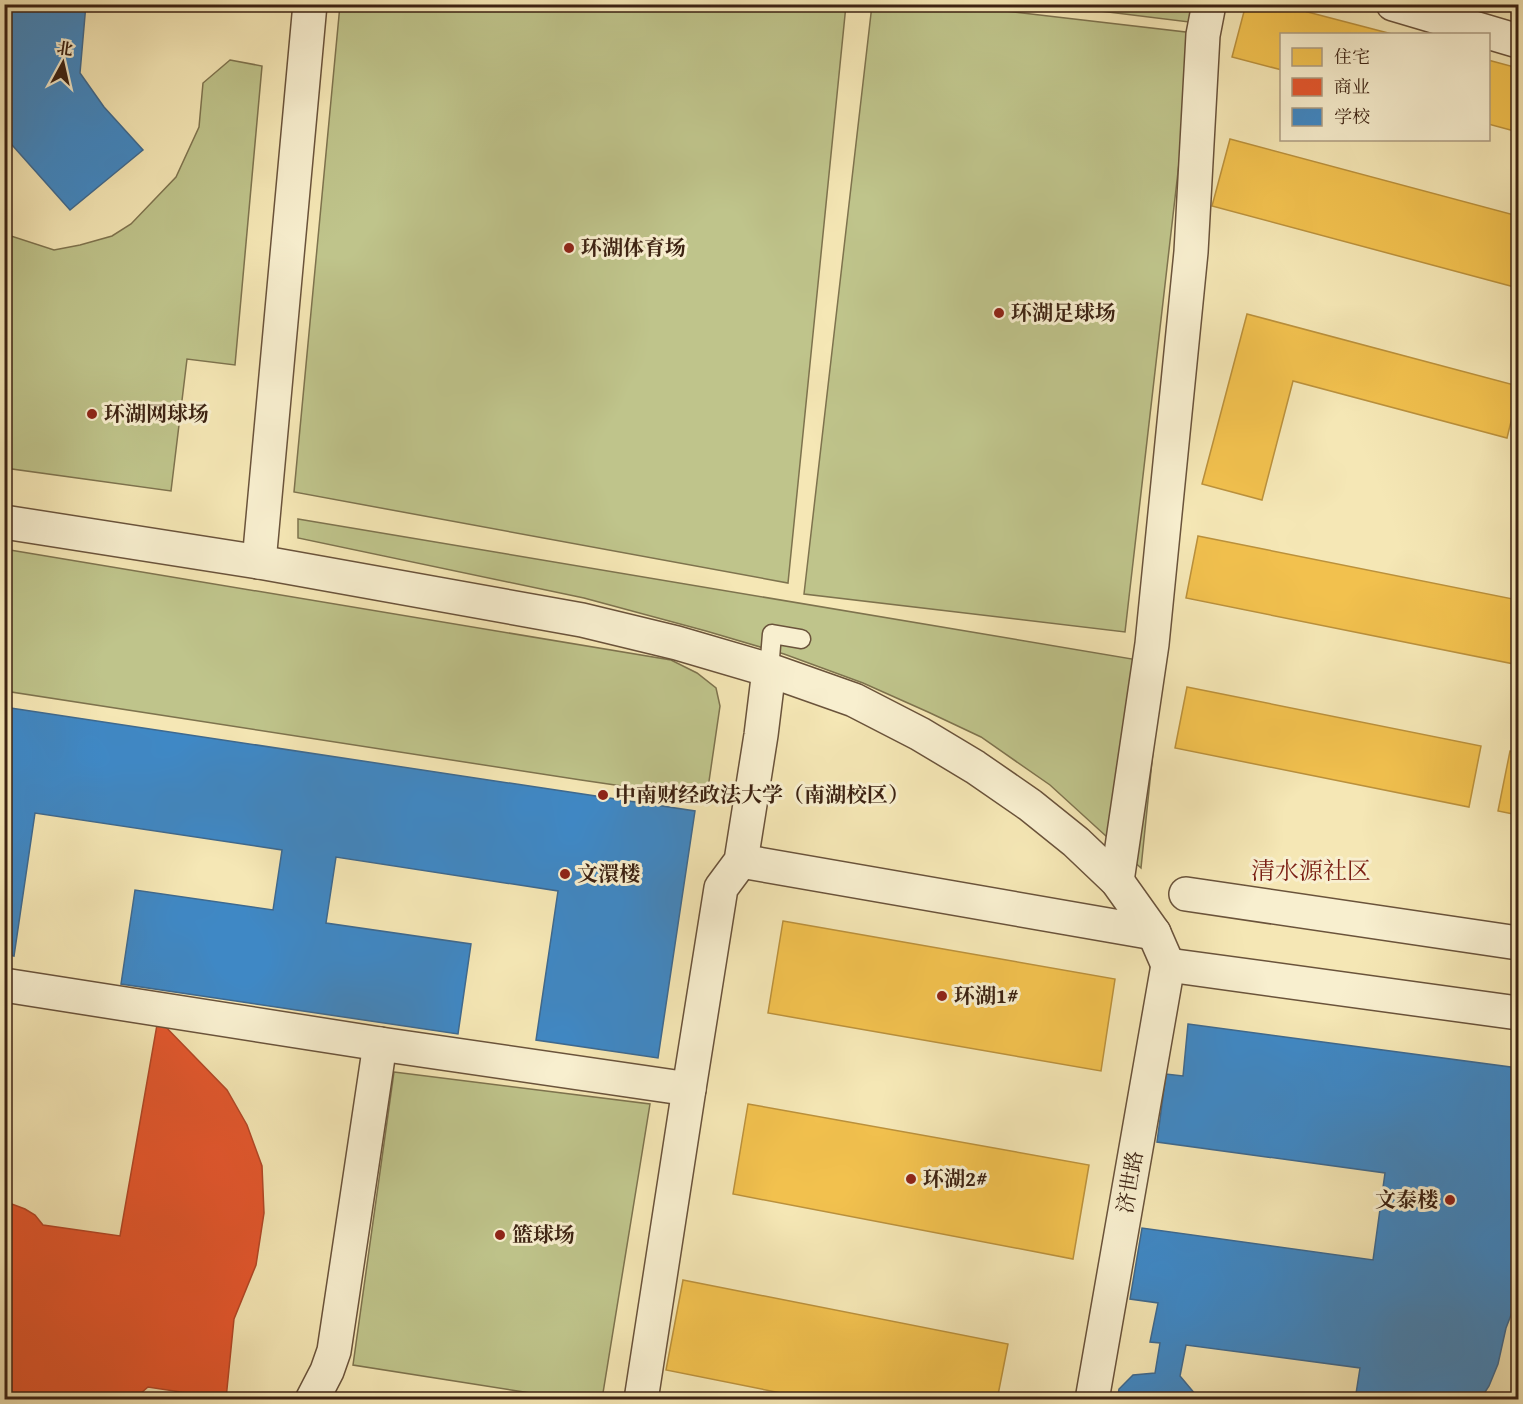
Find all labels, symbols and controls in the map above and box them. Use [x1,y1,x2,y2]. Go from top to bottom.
north arrow [33,33,93,93]
legend [1280,33,1490,141]
text: 北 [55,35,75,61]
text: 住宅 [1334,43,1370,70]
text: 商业 [1334,73,1370,100]
text: 学校 [1334,103,1370,130]
place label: 环湖体育场 [581,232,686,263]
marker: 环湖体育场 [562,241,576,255]
place label: 环湖足球场 [1011,297,1116,328]
marker: 环湖足球场 [992,306,1006,320]
place label: 环湖网球场 [104,398,209,429]
marker: 环湖网球场 [85,407,99,421]
place label: 中南财经政法大学（南湖校区） [615,779,909,810]
marker: 中南财经政法大学（南湖校区） [596,788,610,802]
district label: 清水源社区 [1251,853,1371,888]
place label: 文澴楼 [577,858,640,889]
marker: 文澴楼 [558,867,572,881]
place label: 环湖1# [954,980,1018,1011]
marker: 环湖1# [935,989,949,1003]
street label: 济世路 [1109,1148,1150,1216]
place label: 环湖2# [923,1163,987,1194]
marker: 环湖2# [904,1172,918,1186]
place label: 文泰楼 [1375,1184,1438,1215]
marker: 文泰楼 [1443,1193,1457,1207]
place label: 篮球场 [512,1219,575,1250]
marker: 篮球场 [493,1228,507,1242]

